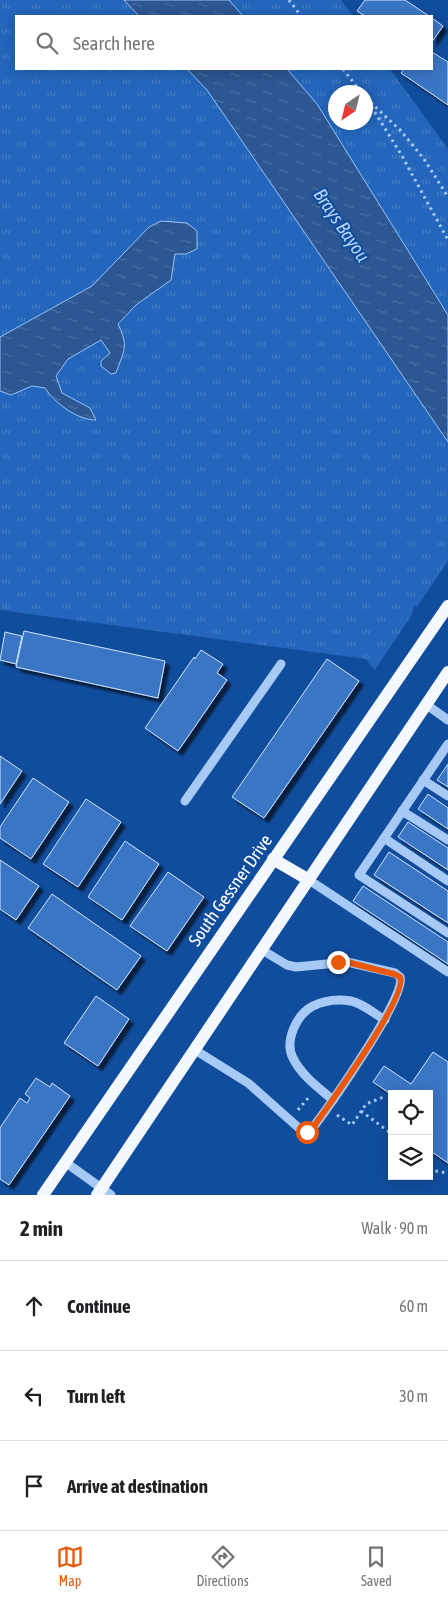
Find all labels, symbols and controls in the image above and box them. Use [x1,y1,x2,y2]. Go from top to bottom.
search box [15,15,433,70]
icon: search [33,29,61,57]
text: Search here [73,32,155,54]
north arrow [328,85,373,130]
water label: Brays Bayou [310,184,374,266]
street label: South Gessner Drive [184,830,276,950]
route end [327,951,350,974]
map controls [388,1090,433,1180]
button: locate [388,1090,433,1135]
route start [296,1121,319,1144]
button: layers [388,1135,433,1180]
text: 2 min [20,1216,63,1240]
text: Walk · 90 m [362,1219,428,1237]
icon: ahead [20,1292,48,1320]
text: Continue [67,1295,131,1317]
text: 60 m [399,1297,428,1315]
icon: left [20,1382,48,1410]
text: Turn left [67,1385,125,1407]
text: 30 m [399,1387,428,1405]
icon: arrive [20,1472,48,1500]
text: Arrive at destination [67,1475,208,1497]
tab: Map [56,1543,84,1589]
tab: Directions [196,1543,249,1589]
tab: Saved [361,1543,392,1589]

